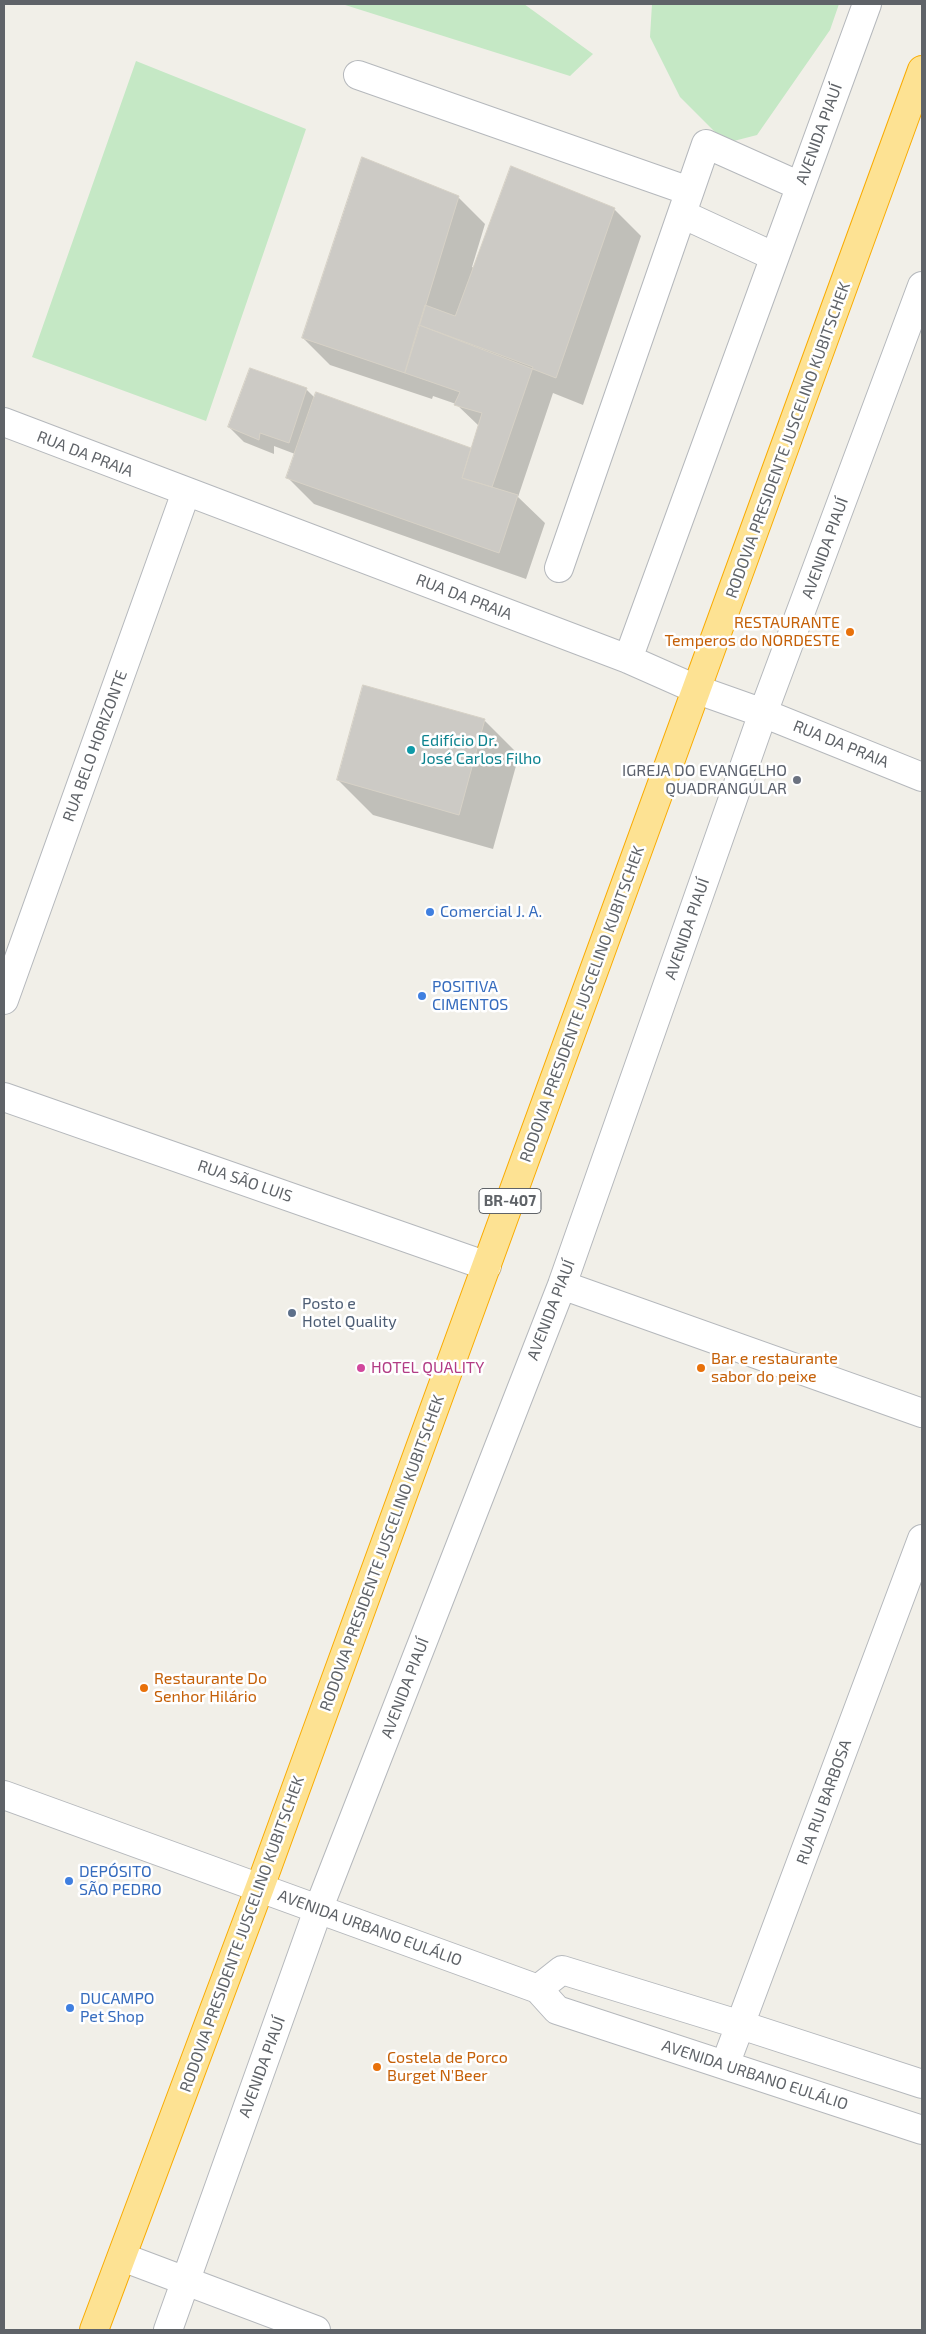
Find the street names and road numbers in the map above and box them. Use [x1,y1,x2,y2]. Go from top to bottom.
street label: AVENIDA PIAUÍ [792,81,846,187]
street label: RODOVIA PRESIDENTE JUSCELINO KUBITSCHEK [722,279,854,601]
street label: RUA DA PRAIA [34,427,136,481]
street label: AVENIDA PIAUÍ [798,495,852,601]
street label: RUA DA PRAIA [413,570,515,624]
street label: RUA BELO HORIZONTE [59,668,131,824]
street label: RUA DA PRAIA [790,716,892,772]
street label: RODOVIA PRESIDENTE JUSCELINO KUBITSCHEK [516,843,648,1165]
street label: AVENIDA PIAUÍ [661,876,713,982]
street label: RUA SÃO LUIS [195,1156,295,1206]
road number: BR-407 [479,1188,541,1214]
street label: AVENIDA PIAUÍ [523,1257,579,1363]
street label: RODOVIA PRESIDENTE JUSCELINO KUBITSCHEK [316,1392,448,1714]
street label: AVENIDA PIAUÍ [377,1635,433,1741]
street label: RUA RUI BARBOSA [792,1737,856,1867]
street label: RODOVIA PRESIDENTE JUSCELINO KUBITSCHEK [176,1773,308,2095]
street label: AVENIDA URBANO EULÁLIO [275,1886,465,1970]
street label: AVENIDA PIAUÍ [235,2014,289,2120]
street label: AVENIDA URBANO EULÁLIO [660,2036,850,2114]

